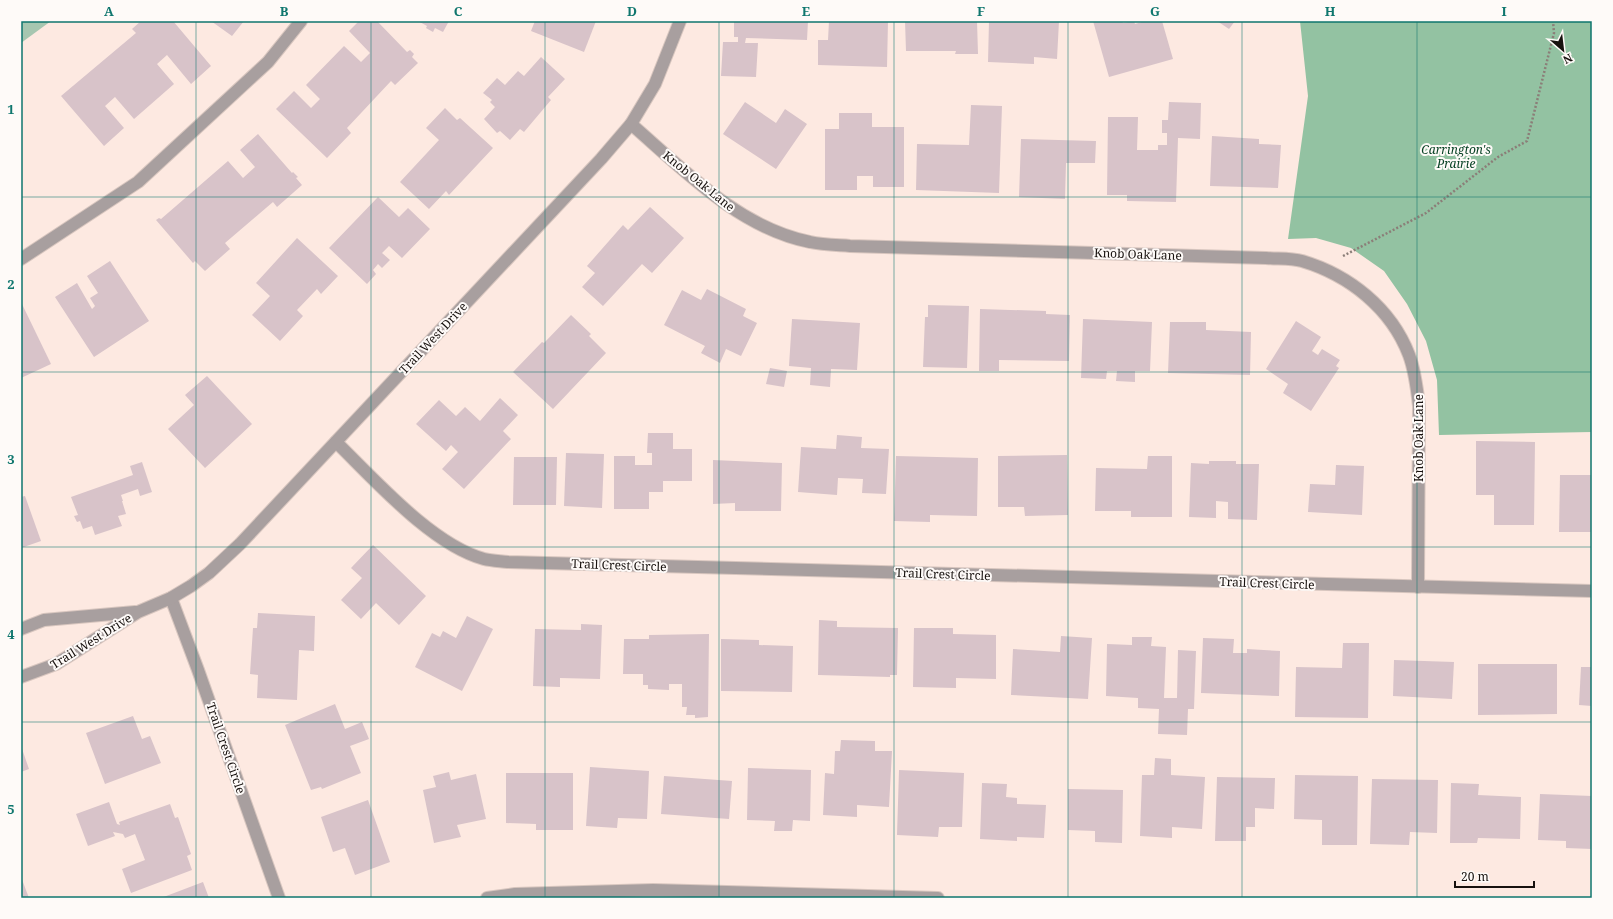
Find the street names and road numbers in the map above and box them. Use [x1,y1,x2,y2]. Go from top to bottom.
street label: Knob Oak Lane [660,147,738,215]
street label: Knob Oak Lane [1094,244,1182,264]
street label: Trail West Drive [395,298,471,378]
street label: Knob Oak Lane [1410,394,1427,482]
street label: Trail Crest Circle [571,555,667,575]
street label: Trail Crest Circle [895,564,991,584]
street label: Trail Crest Circle [1219,573,1315,593]
street label: Trail West Drive [47,609,135,673]
street label: Trail Crest Circle [202,700,250,796]

